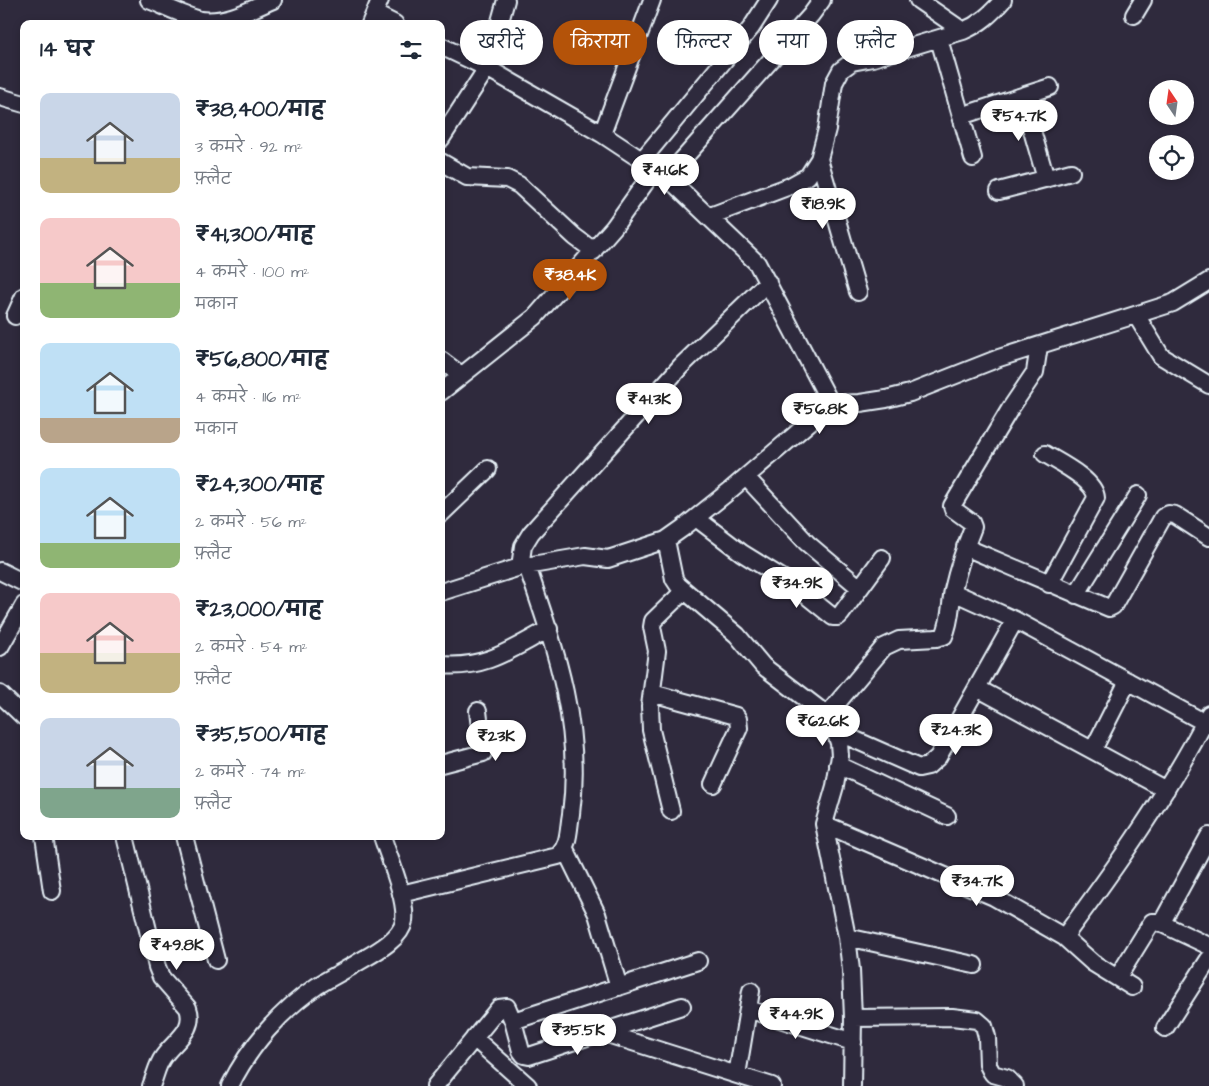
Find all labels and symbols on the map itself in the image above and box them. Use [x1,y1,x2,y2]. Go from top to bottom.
north arrow [1149,80,1194,125]
pin: ₹54.7K [978,100,1060,142]
pin: ₹41.6K [624,154,706,196]
pin: ₹18.9K [782,188,864,230]
pin: ₹38.4K [529,258,611,301]
pin: ₹41.3K [608,382,690,425]
pin: ₹56.8K [779,392,861,435]
pin: ₹34.9K [756,566,838,609]
pin: ₹62.6K [782,704,864,747]
pin: ₹24.3K [915,714,997,756]
pin: ₹23K [466,720,526,762]
pin: ₹34.7K [936,864,1018,907]
pin: ₹49.8K [136,928,218,971]
pin: ₹44.9K [755,998,837,1040]
pin: ₹35.5K [537,1014,619,1056]

